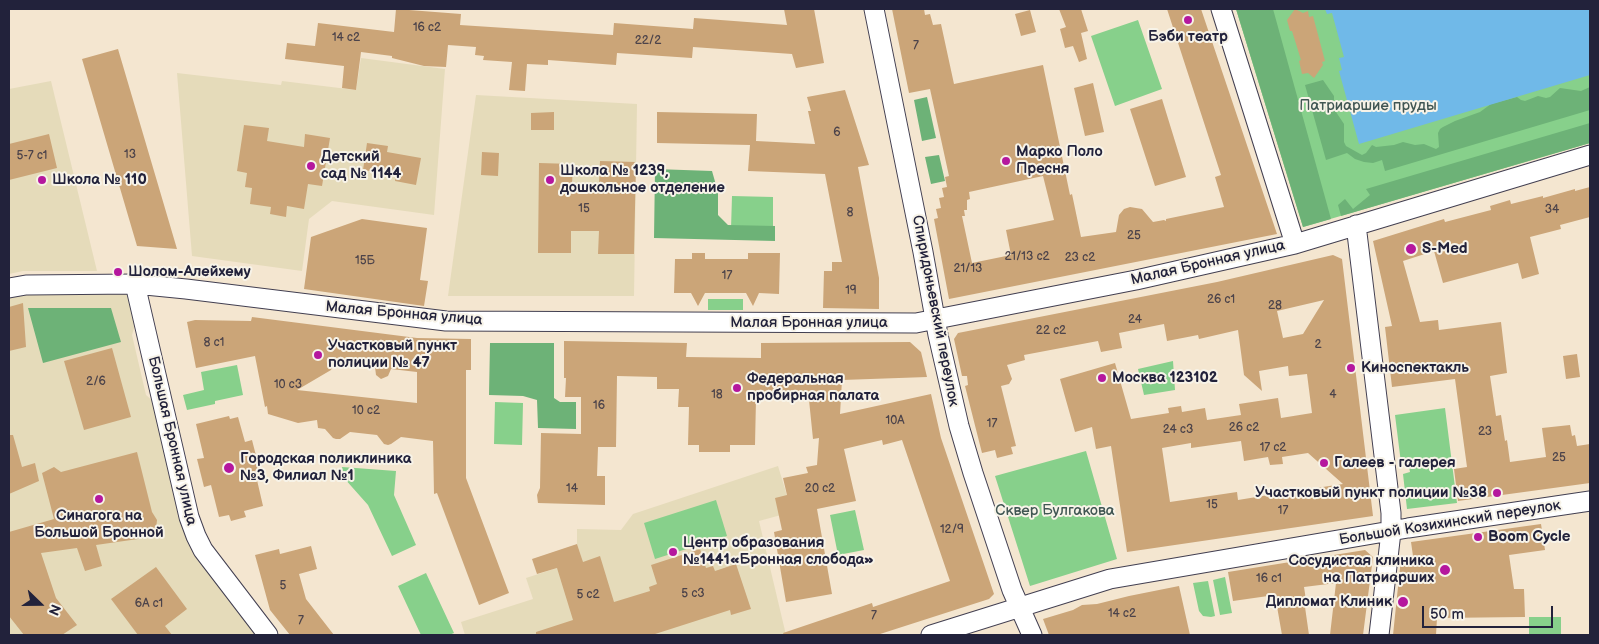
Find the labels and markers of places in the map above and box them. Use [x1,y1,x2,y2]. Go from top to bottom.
marker: Бэби театр [1182,14,1194,26]
place label: Бэби театр [1148,28,1228,46]
place label: Марко Поло Пресня [1016,143,1103,178]
place label: Детский сад № 1144 [321,148,401,183]
marker: Марко Поло Пресня [1000,155,1012,167]
marker: Детский сад № 1144 [305,160,317,172]
place label: Школа № 1239, дошкольное отделение [560,162,725,197]
place label: Школа № 110 [52,171,147,189]
marker: Школа № 110 [36,174,48,186]
marker: Школа № 1239, дошкольное отделение [544,174,556,186]
place label: S-Med [1422,240,1468,258]
marker: S-Med [1404,242,1418,256]
place label: Шолом-Алейхему [128,263,251,281]
marker: Шолом-Алейхему [112,266,124,278]
place label: Участковый пункт полиции № 47 [328,337,457,372]
marker: Участковый пункт полиции № 47 [312,349,324,361]
place label: Киноспектакль [1361,359,1469,377]
marker: Киноспектакль [1345,362,1357,374]
place label: Москва 123102 [1112,369,1218,387]
place label: Федеральная пробирная палата [747,370,879,405]
marker: Москва 123102 [1096,372,1108,384]
marker: Федеральная пробирная палата [731,382,743,394]
place label: Городская поликлиника №3, Филиал №1 [240,450,412,485]
place label: Галеев - галерея [1334,454,1456,472]
marker: Галеев - галерея [1318,457,1330,469]
marker: Городская поликлиника №3, Филиал №1 [222,461,236,475]
place label: Участковый пункт полиции №38 [1255,484,1487,502]
marker: Участковый пункт полиции №38 [1491,487,1503,499]
marker: Синагога на Большой Бронной [93,493,105,505]
place label: Синагога на Большой Бронной [34,507,164,542]
place label: Boom Cycle [1488,528,1570,546]
marker: Boom Cycle [1472,531,1484,543]
place label: Центр образования №1441«Бронная слобода» [683,534,874,569]
marker: Центр образования №1441«Бронная слобода» [667,546,679,558]
place label: Сосудистая клиника на Патриарших [1289,552,1434,587]
marker: Сосудистая клиника на Патриарших [1438,563,1452,577]
place label: Дипломат Клиник [1266,593,1392,611]
marker: Дипломат Клиник [1396,595,1410,609]

